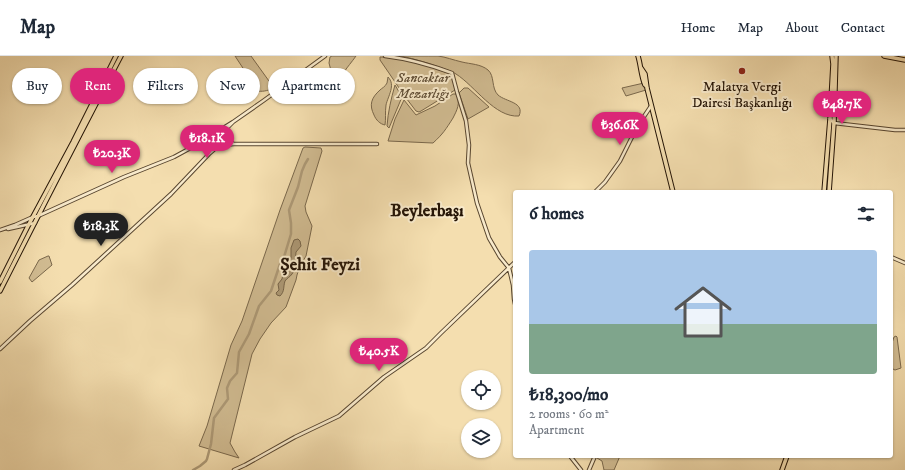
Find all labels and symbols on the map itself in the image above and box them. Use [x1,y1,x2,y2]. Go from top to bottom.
marker: Malatya Vergi Dairesi Başkanlığı [737,66,747,76]
park label: Sancaktar Mezarlığı [396,69,450,103]
place label: Malatya Vergi Dairesi Başkanlığı [692,78,792,112]
pin: ₺48.7K [809,91,875,125]
pin: ₺36.6K [587,112,653,146]
pin: ₺18.1K [174,125,240,159]
pin: ₺20.3K [79,140,145,174]
district label: Beylerbaşı [390,200,464,222]
pin: ₺18.3K [68,213,134,247]
district label: Şehit Feyzi [280,254,360,276]
pin: ₺40.5K [346,338,412,372]

